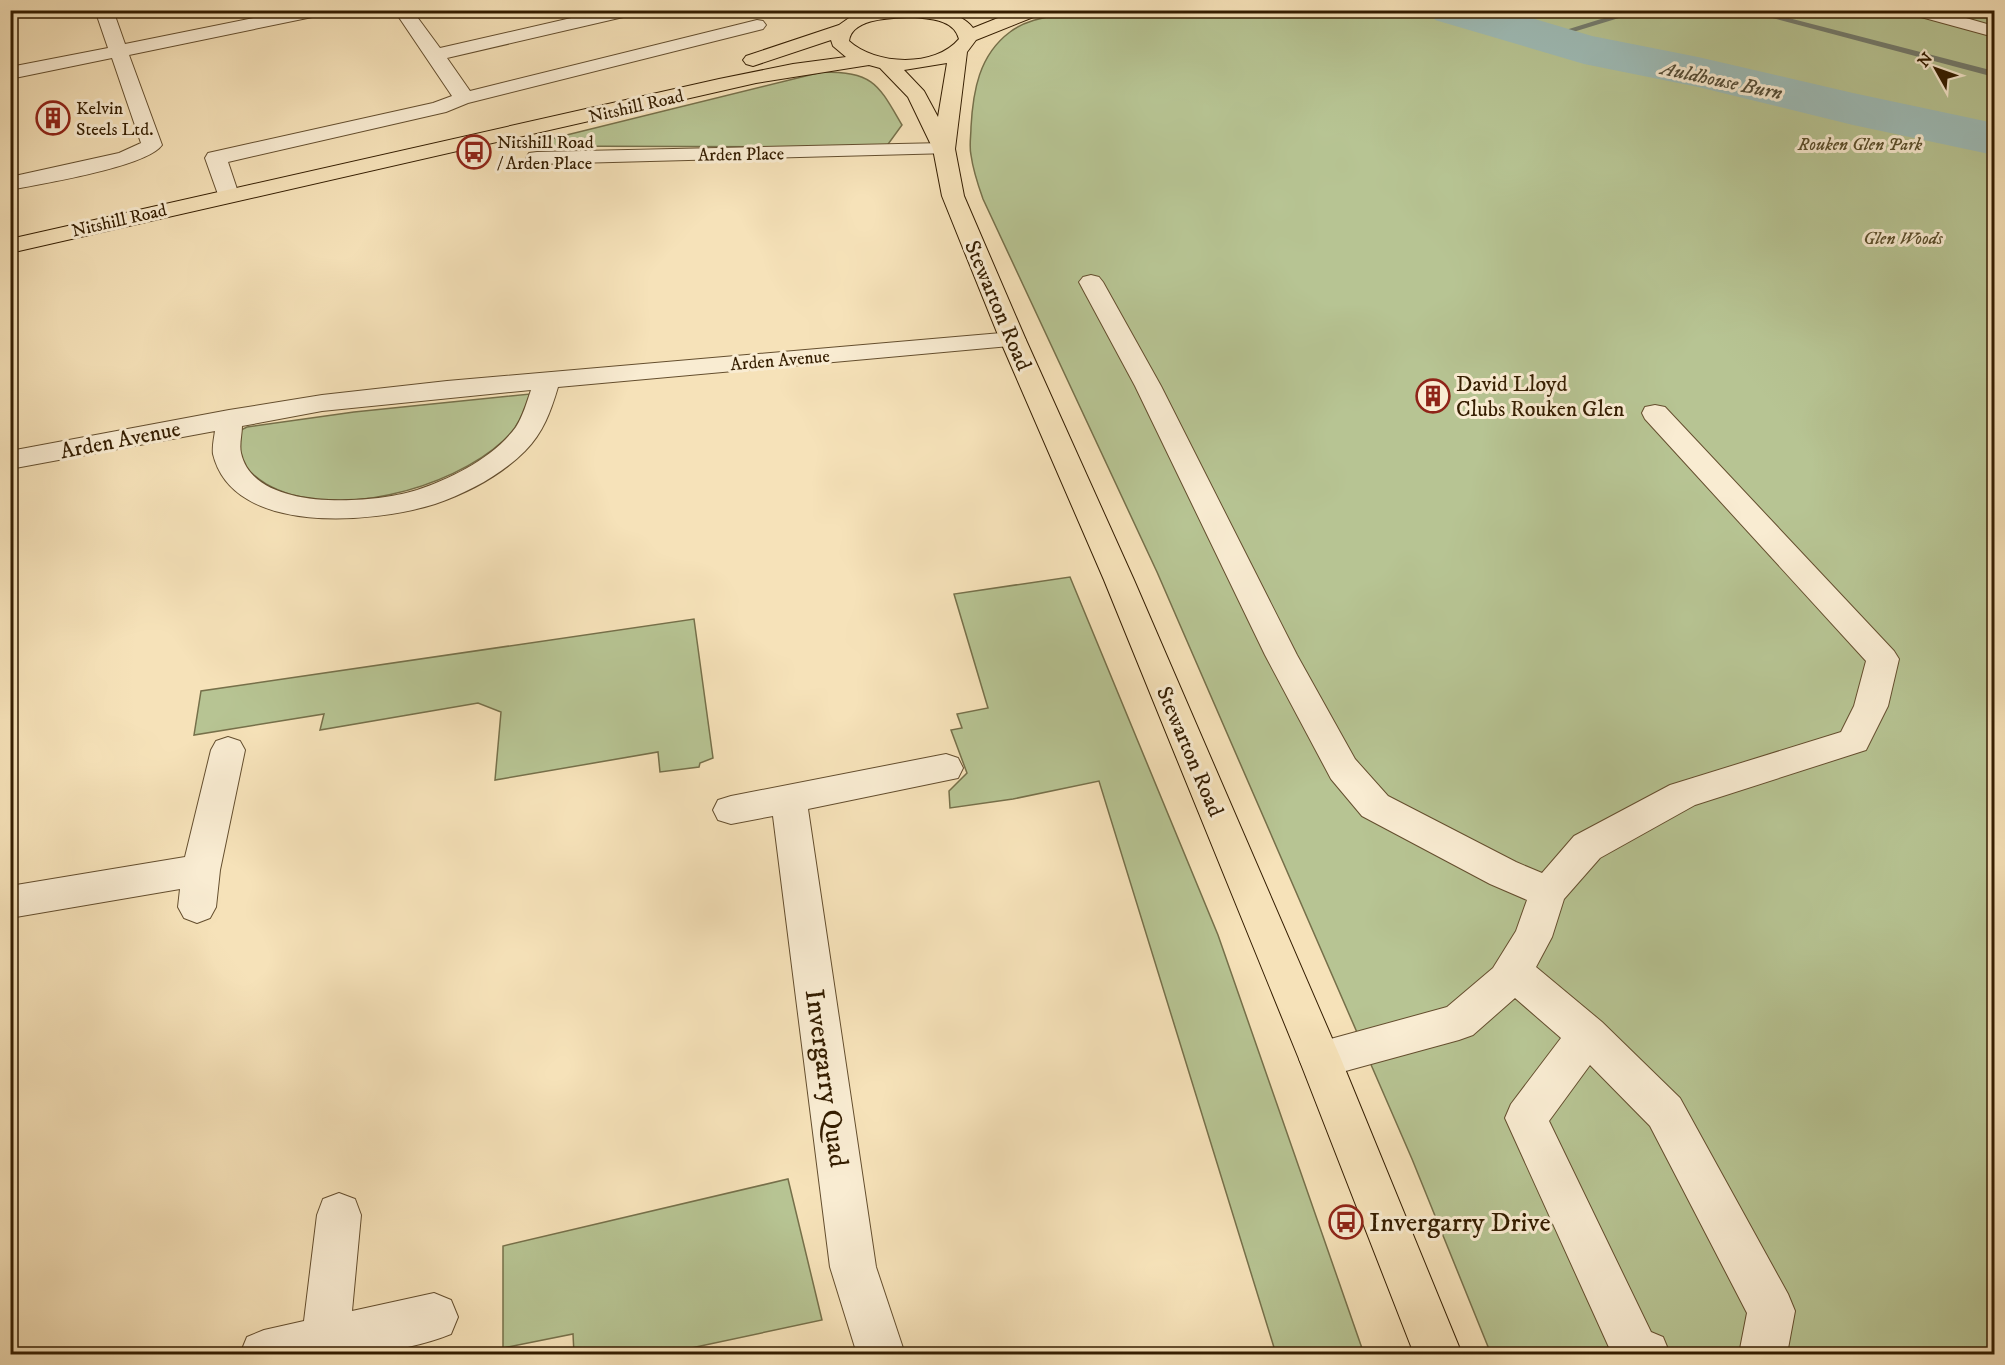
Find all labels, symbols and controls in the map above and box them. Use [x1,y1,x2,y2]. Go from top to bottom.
north arrow [1906,39,1966,99]
text: N [1913,49,1937,71]
water label: Auldhouse Burn [1657,56,1785,106]
street label: Nitshill Road [587,85,686,129]
place label: Kelvin Steels Ltd. [76,98,154,141]
building icon: Kelvin Steels Ltd. [35,100,71,136]
place label: Nitshill Road / Arden Place [497,132,594,175]
bus stop icon: Nitshill Road / Arden Place [456,134,492,170]
park label: Rouken Glen Park [1797,134,1923,156]
street label: Arden Place [698,143,784,167]
street label: Nitshill Road [70,199,169,243]
park label: Glen Woods [1863,228,1943,250]
street label: Stewarton Road [958,236,1037,375]
street label: Arden Avenue [729,346,831,376]
place label: David Lloyd Clubs Rouken Glen [1456,371,1625,423]
building icon: David Lloyd Clubs Rouken Glen [1415,378,1451,414]
street label: Arden Avenue [58,416,183,465]
street label: Stewarton Road [1150,682,1229,821]
street label: Invergarry Quad [797,987,855,1170]
bus stop icon: Invergarry Drive [1328,1204,1364,1240]
place label: Invergarry Drive [1369,1206,1551,1240]

